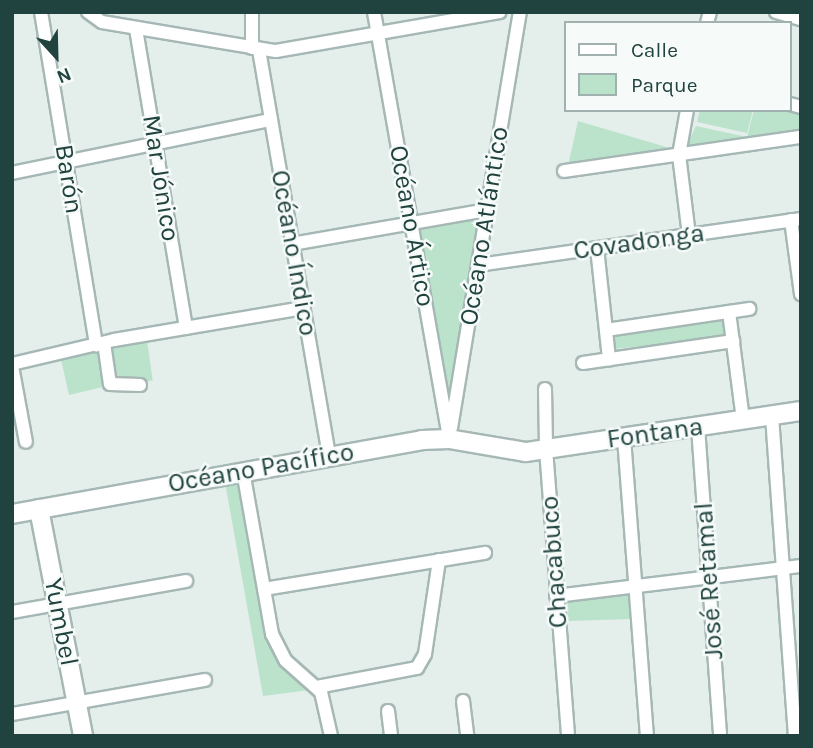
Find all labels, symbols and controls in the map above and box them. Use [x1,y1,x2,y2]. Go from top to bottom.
north arrow [21,21,91,91]
legend [564,21,792,112]
text: Calle [631,38,678,62]
text: N [53,63,74,88]
text: Parque [631,73,698,97]
street label: Mar Jónico [136,113,186,243]
street label: Océano Atlántico [453,124,515,328]
street label: Barón [48,142,90,216]
street label: Océano Ártico [382,143,442,309]
street label: Océano Índico [264,168,324,338]
street label: Covadonga [572,217,706,267]
street label: Fontana [605,411,705,455]
street label: Océano Pacífico [166,436,356,500]
street label: Chacabuco [534,495,574,629]
street label: José Retamal [688,502,730,660]
street label: Yumbel [37,576,85,668]

